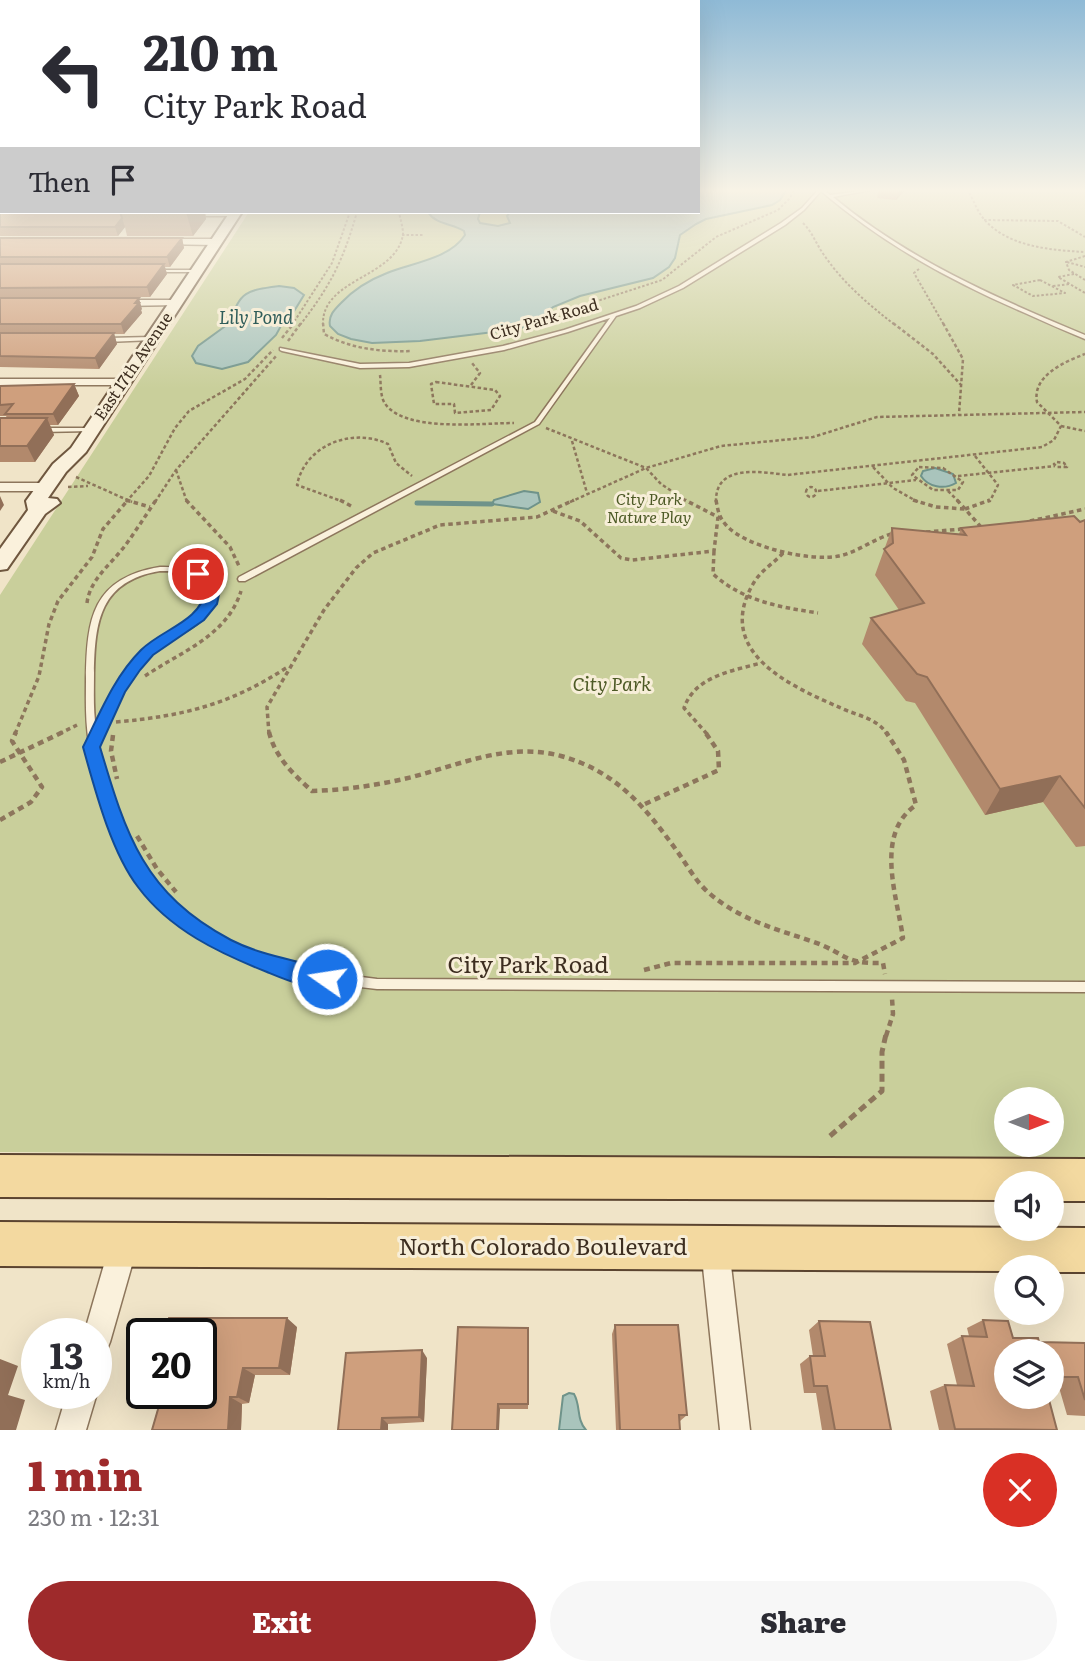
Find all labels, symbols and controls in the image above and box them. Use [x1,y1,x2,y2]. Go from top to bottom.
text: 210 m [143,13,278,86]
icon: left [28,28,119,119]
text: City Park Road [143,80,367,128]
text: Then [28,161,90,200]
icon: arrive [104,161,142,199]
street label: City Park Road [487,291,601,345]
water label: Lily Pond [219,303,294,330]
street label: East 17th Avenue [87,307,177,424]
park label: City Park Nature Play [607,486,691,528]
pin [168,544,228,604]
icon: arrive [179,555,217,593]
park label: City Park [573,669,652,697]
position arrow [290,942,364,1016]
street label: City Park Road [448,946,608,980]
north arrow [994,1087,1064,1157]
map controls [994,1087,1064,1409]
button: sound [994,1171,1064,1241]
street label: North Colorado Boulevard [399,1228,687,1262]
button: search [994,1255,1064,1325]
speed limit sign: 20 [126,1318,217,1409]
text: 13 [49,1328,84,1380]
button: layers [994,1339,1064,1409]
text: km/h [43,1367,90,1394]
text: 1 min [28,1442,143,1504]
button: close [983,1453,1057,1527]
text: 230 m · 12:31 [28,1499,159,1533]
button: Exit [28,1581,536,1661]
button: Share [550,1581,1057,1661]

